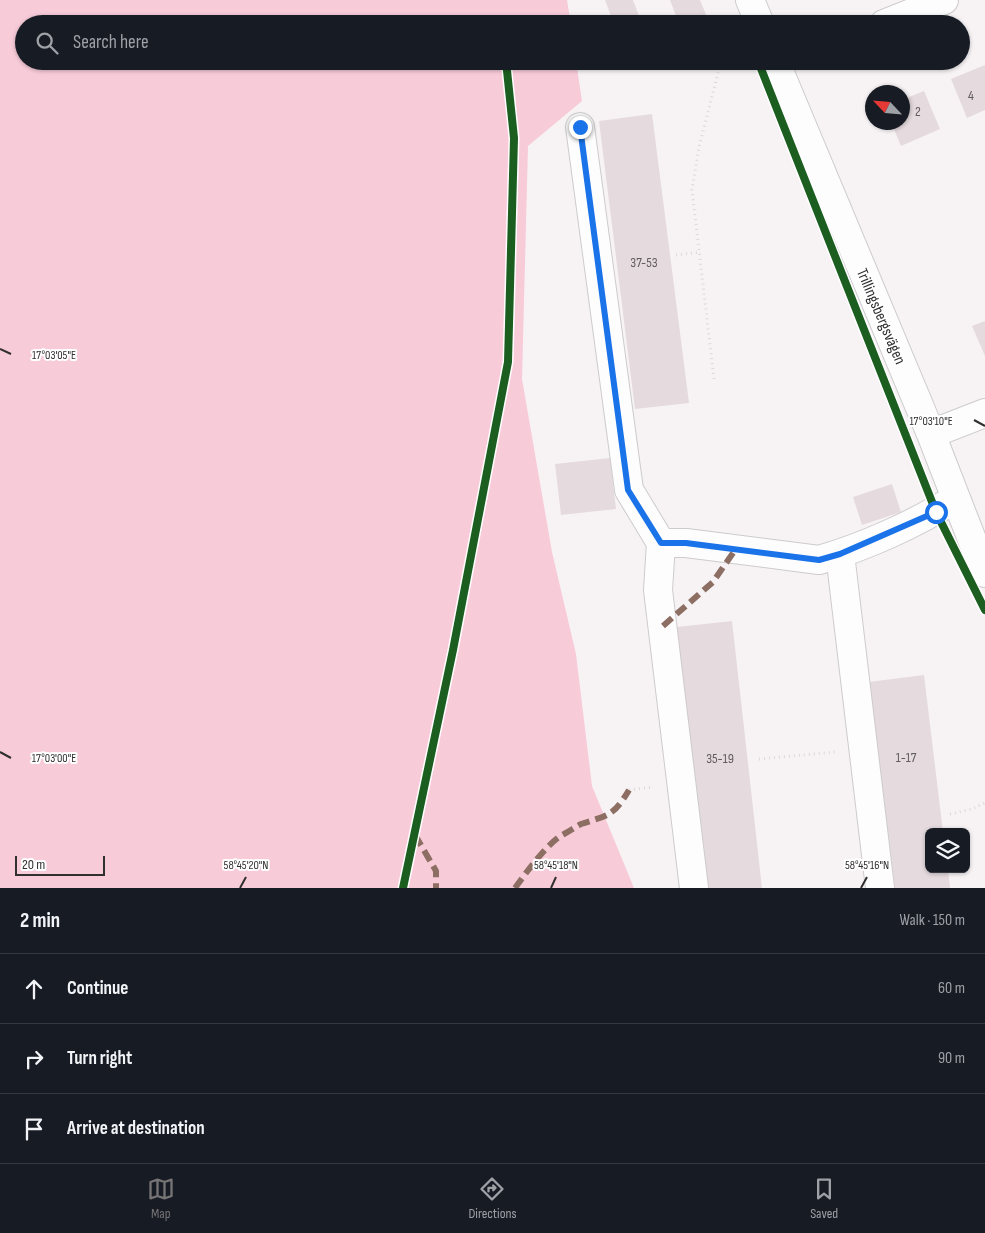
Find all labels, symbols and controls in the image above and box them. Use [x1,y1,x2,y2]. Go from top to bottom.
search box [15,15,970,70]
icon: search [33,29,61,57]
text: Search here [73,31,149,54]
north arrow [865,85,910,130]
house number: 4 [968,87,974,104]
house number: 2 [915,103,921,120]
route end [569,116,592,139]
house number: 37-53 [630,254,658,271]
street label: Trillingsbergsvägen [852,266,909,367]
text: 17°03'05"E [32,348,76,363]
text: 17°03'10"E [909,414,953,429]
route start [925,501,948,524]
house number: 1-17 [896,749,917,766]
house number: 35-19 [706,750,734,767]
text: 17°03'00"E [32,751,76,766]
map controls [925,828,970,873]
button: layers [925,828,970,873]
scale bar [15,853,105,876]
text: 20 m [22,856,45,873]
text: 58°45'20"N [224,858,268,873]
text: 58°45'18"N [534,858,578,873]
text: 58°45'16"N [845,858,889,873]
text: 2 min [20,908,60,933]
text: Walk · 150 m [900,911,965,930]
icon: ahead [20,975,48,1003]
text: Continue [67,977,128,1000]
text: 60 m [938,979,965,998]
icon: right [20,1045,48,1073]
text: Turn right [67,1047,132,1070]
text: 90 m [938,1049,965,1068]
icon: arrive [20,1115,48,1143]
text: Arrive at destination [67,1117,205,1140]
tab: Map [147,1175,175,1222]
tab: Directions [468,1175,517,1222]
tab: Saved [810,1175,838,1222]

